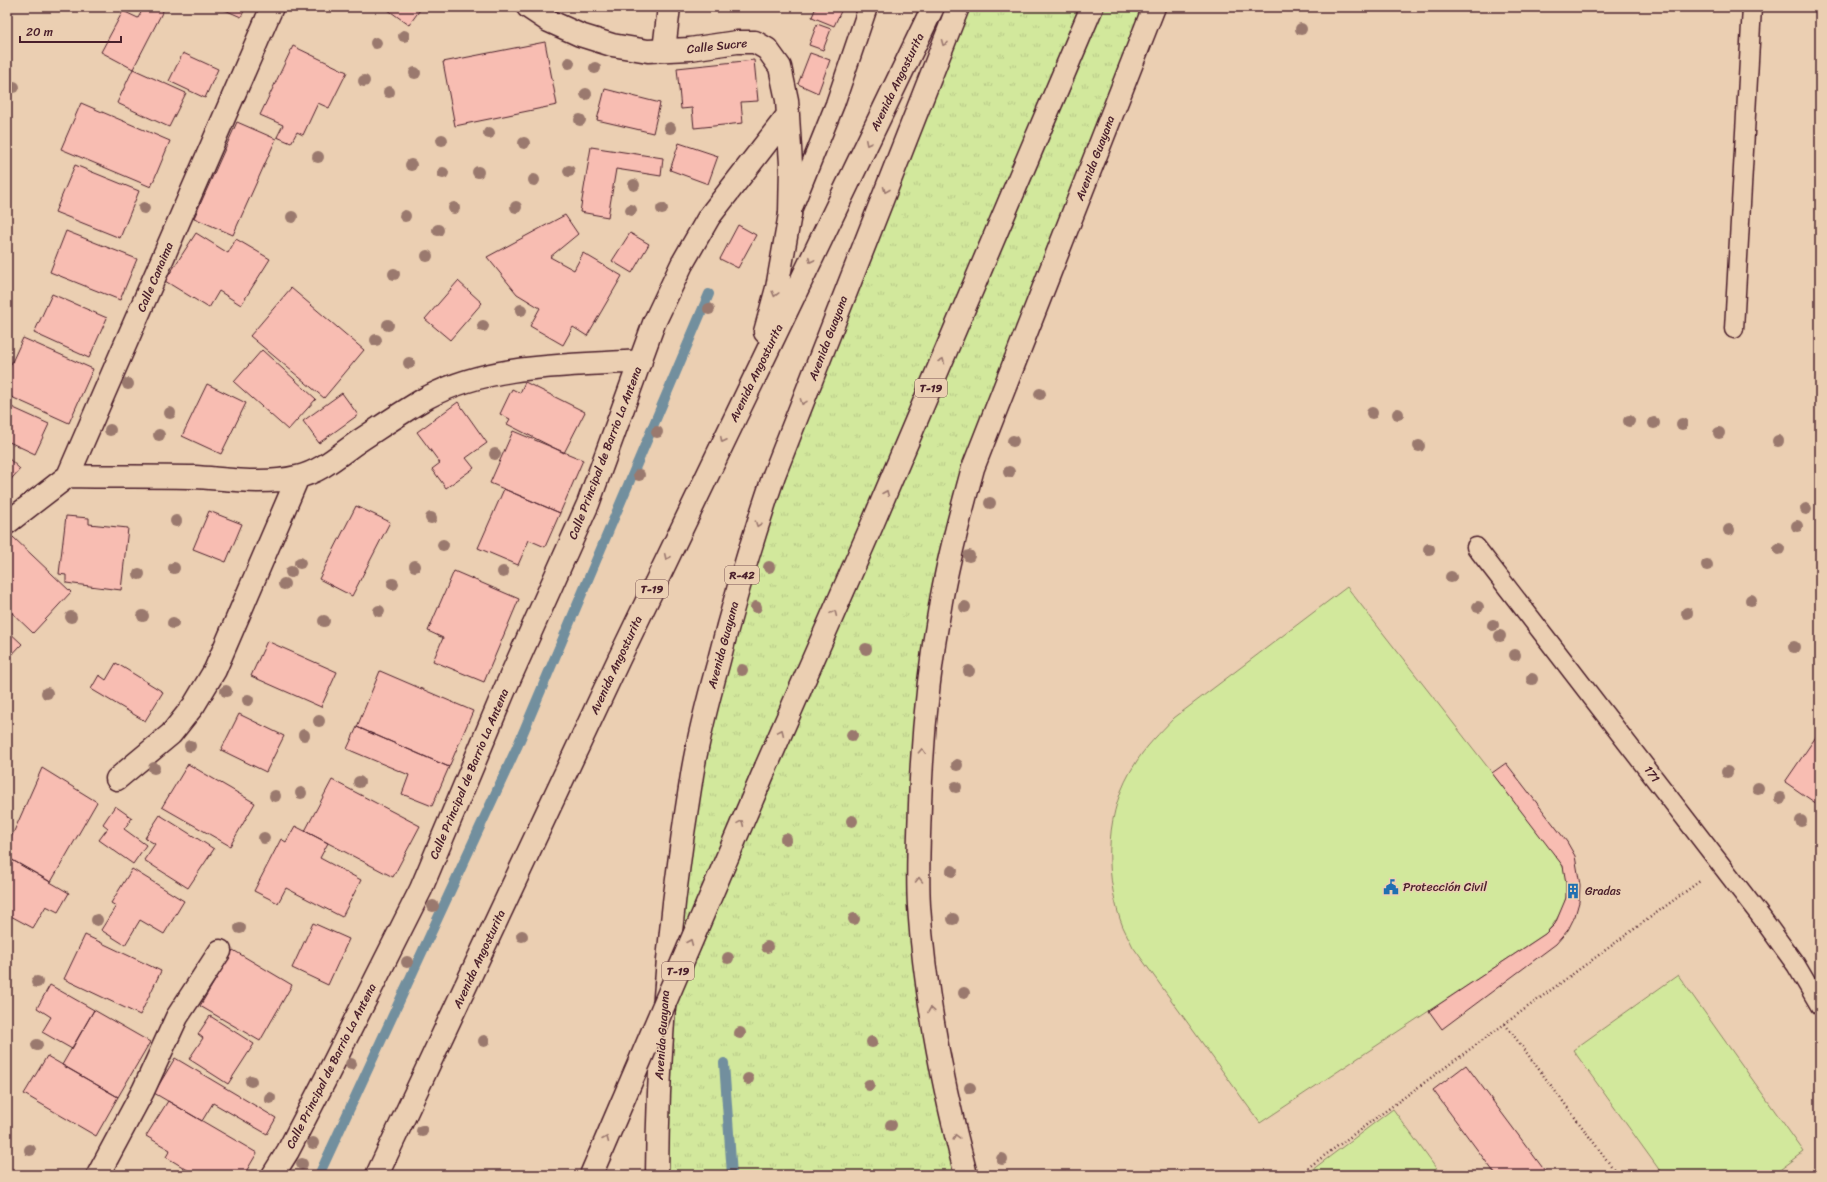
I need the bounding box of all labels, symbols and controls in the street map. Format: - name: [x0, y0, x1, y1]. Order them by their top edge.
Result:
- scale bar: [20, 18, 121, 44]
- text: 20 m: [26, 21, 53, 43]
- street label: Avenida Angosturita: [863, 29, 930, 136]
- street label: Calle Sucre: [686, 32, 748, 60]
- one-way arrow: [940, 40, 948, 47]
- street label: Avenida Guayana: [1068, 112, 1121, 205]
- one-way arrow: [865, 139, 872, 146]
- one-way arrow: [883, 186, 891, 194]
- street label: Calle Canaima: [130, 239, 180, 315]
- one-way arrow: [808, 256, 816, 263]
- one-way arrow: [772, 290, 780, 297]
- street label: Avenida Guayana: [801, 292, 854, 385]
- street label: Avenida Angosturita: [722, 320, 789, 427]
- one-way arrow: [937, 357, 945, 365]
- street label: Calle Principal de Barrio La Antena: [562, 363, 648, 543]
- road number: T-19: [915, 379, 947, 397]
- one-way arrow: [799, 399, 807, 406]
- one-way arrow: [720, 435, 728, 443]
- one-way arrow: [881, 490, 889, 498]
- one-way arrow: [754, 521, 762, 528]
- one-way arrow: [664, 553, 672, 560]
- road number: R-42: [725, 566, 759, 584]
- road number: T-19: [636, 580, 668, 598]
- street label: Avenida Guayana: [701, 599, 745, 692]
- one-way arrow: [829, 609, 837, 617]
- street label: Avenida Angosturita: [583, 612, 649, 719]
- street label: Calle Principal de Barrio La Antena: [423, 685, 515, 863]
- one-way arrow: [777, 728, 785, 735]
- one-way arrow: [918, 748, 926, 754]
- street label: 171: [1638, 761, 1666, 787]
- one-way arrow: [737, 819, 745, 826]
- place label: Protección Civil: [1403, 876, 1487, 898]
- one-way arrow: [915, 877, 923, 883]
- public building icon: Protección Civil: [1382, 878, 1400, 896]
- place label: Gradas: [1585, 880, 1621, 902]
- building icon: Gradas: [1564, 882, 1582, 900]
- street label: Avenida Angosturita: [446, 906, 512, 1013]
- one-way arrow: [685, 939, 693, 947]
- road number: T-19: [662, 962, 694, 980]
- street label: Calle Principal de Barrio La Antena: [280, 979, 382, 1153]
- street label: Avenida Guayana: [648, 990, 676, 1081]
- one-way arrow: [927, 1007, 936, 1013]
- one-way arrow: [952, 1134, 961, 1141]
- one-way arrow: [601, 1136, 609, 1144]

